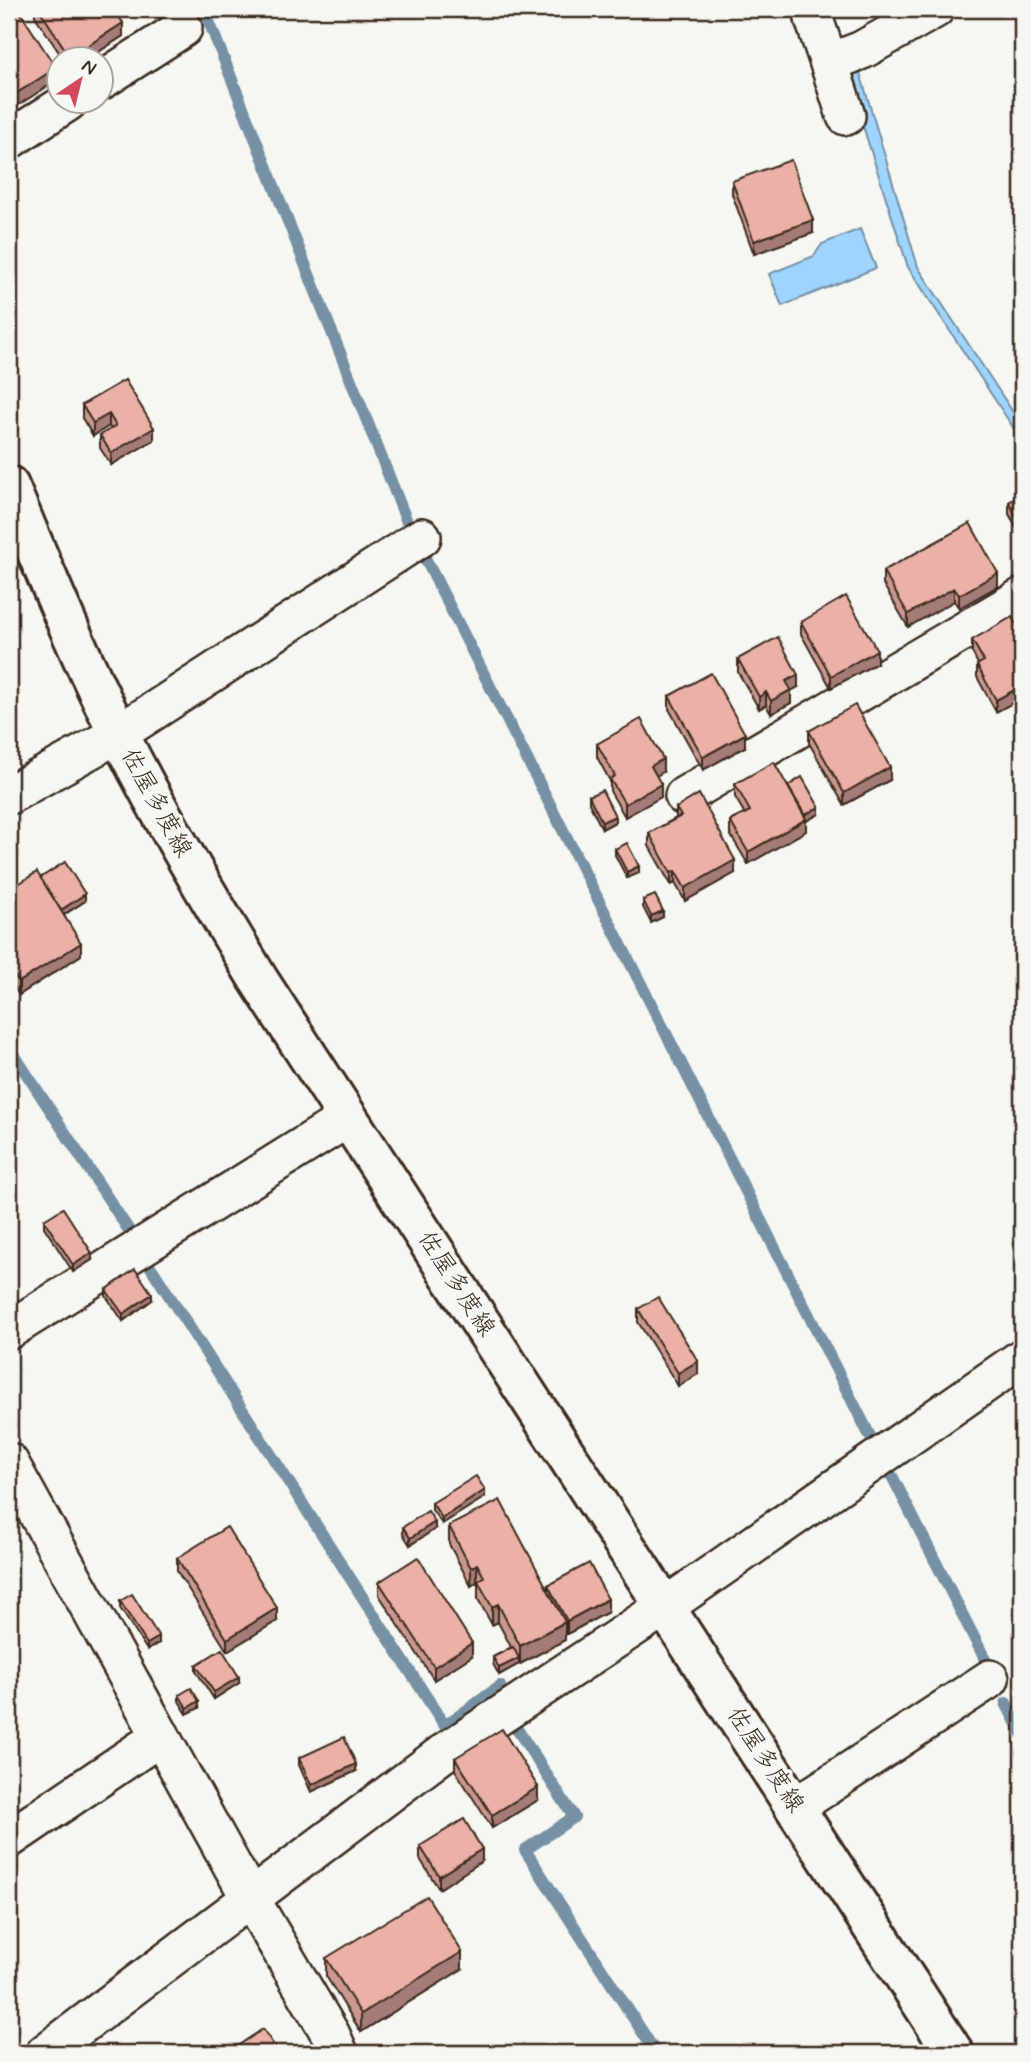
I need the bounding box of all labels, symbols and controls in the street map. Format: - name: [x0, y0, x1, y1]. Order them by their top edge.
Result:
- north arrow: [46, 46, 116, 116]
- text: N: [77, 53, 101, 81]
- street label: 佐屋多度線: [113, 743, 199, 863]
- street label: 佐屋多度線: [410, 1225, 502, 1343]
- street label: 佐屋多度線: [719, 1701, 811, 1819]

